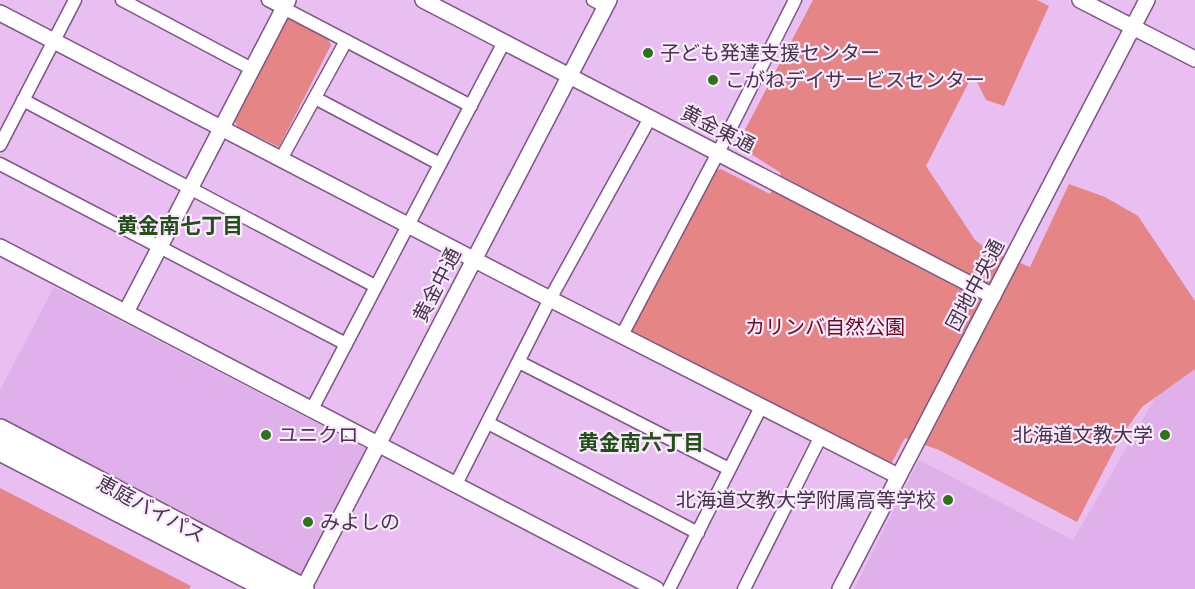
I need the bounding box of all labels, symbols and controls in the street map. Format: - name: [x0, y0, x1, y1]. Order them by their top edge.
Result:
- place label: 子ども発達支援センター: [660, 40, 880, 64]
- marker: 子ども発達支援センター: [641, 46, 655, 60]
- place label: こがねデイサービスセンター: [725, 67, 985, 91]
- marker: こがねデイサービスセンター: [706, 73, 720, 87]
- street label: 黄金東通: [677, 99, 760, 157]
- district label: 黄金南七丁目: [117, 212, 243, 237]
- street label: 団地中央通: [940, 235, 1008, 334]
- street label: 黄金中通: [407, 243, 465, 326]
- park label: カリンバ自然公園: [745, 314, 905, 338]
- place label: ユニクロ: [278, 422, 358, 446]
- place label: 北海道文教大学: [1013, 422, 1153, 446]
- marker: ユニクロ: [259, 428, 273, 442]
- marker: 北海道文教大学: [1158, 428, 1172, 442]
- district label: 黄金南六丁目: [578, 429, 704, 454]
- street label: 恵庭バイパス: [93, 469, 210, 547]
- place label: 北海道文教大学附属高等学校: [676, 487, 936, 511]
- marker: 北海道文教大学附属高等学校: [941, 493, 955, 507]
- place label: みよしの: [320, 509, 400, 533]
- marker: みよしの: [301, 515, 315, 529]

